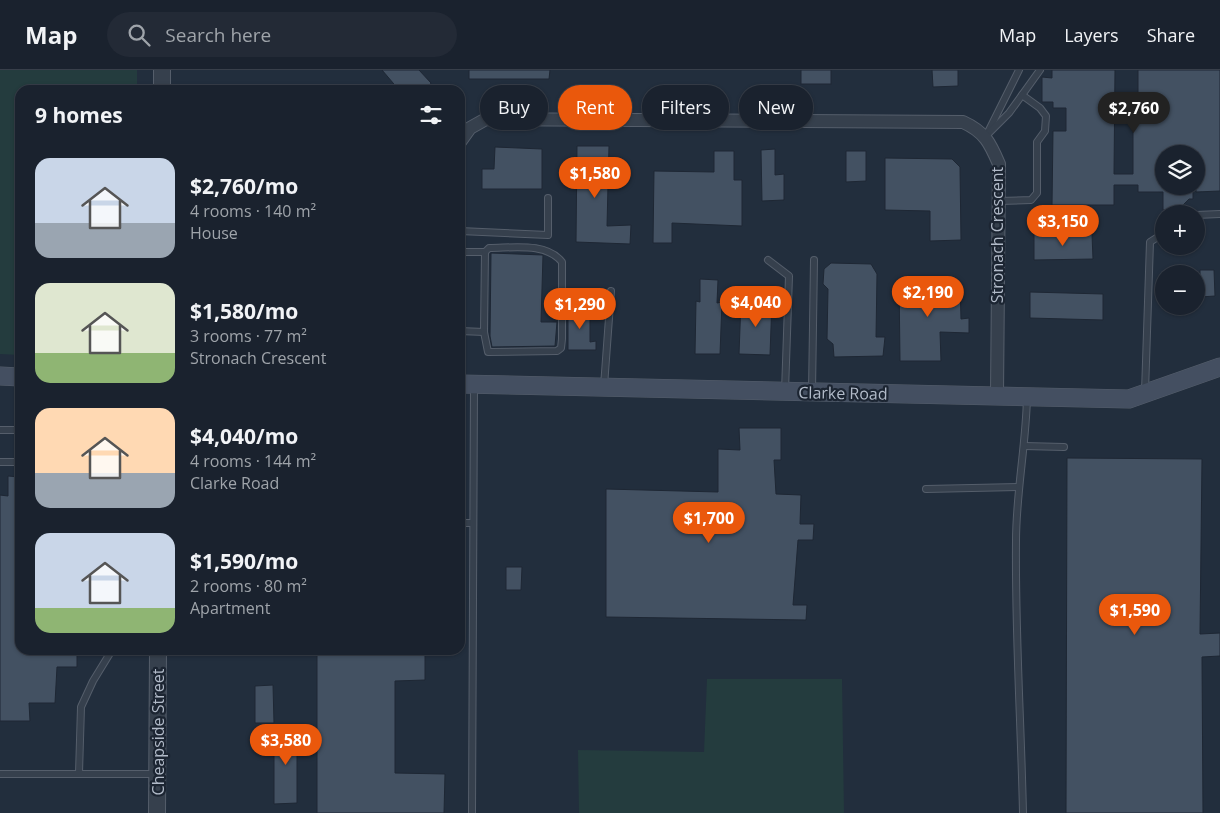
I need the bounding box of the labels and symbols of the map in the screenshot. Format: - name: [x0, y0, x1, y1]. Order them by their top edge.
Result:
- pin: $2,760: [1093, 92, 1175, 134]
- pin: $1,580: [554, 156, 636, 199]
- street label: Stronach Crescent: [986, 167, 1008, 303]
- pin: $3,150: [1022, 204, 1104, 247]
- pin: $2,190: [887, 276, 969, 318]
- pin: $4,040: [715, 286, 797, 328]
- pin: $1,290: [539, 288, 621, 330]
- street label: Clarke Road: [798, 381, 888, 405]
- pin: $1,700: [668, 502, 750, 544]
- pin: $1,590: [1094, 594, 1176, 636]
- street label: Cheapside Street: [147, 668, 169, 795]
- pin: $3,580: [245, 724, 327, 766]

